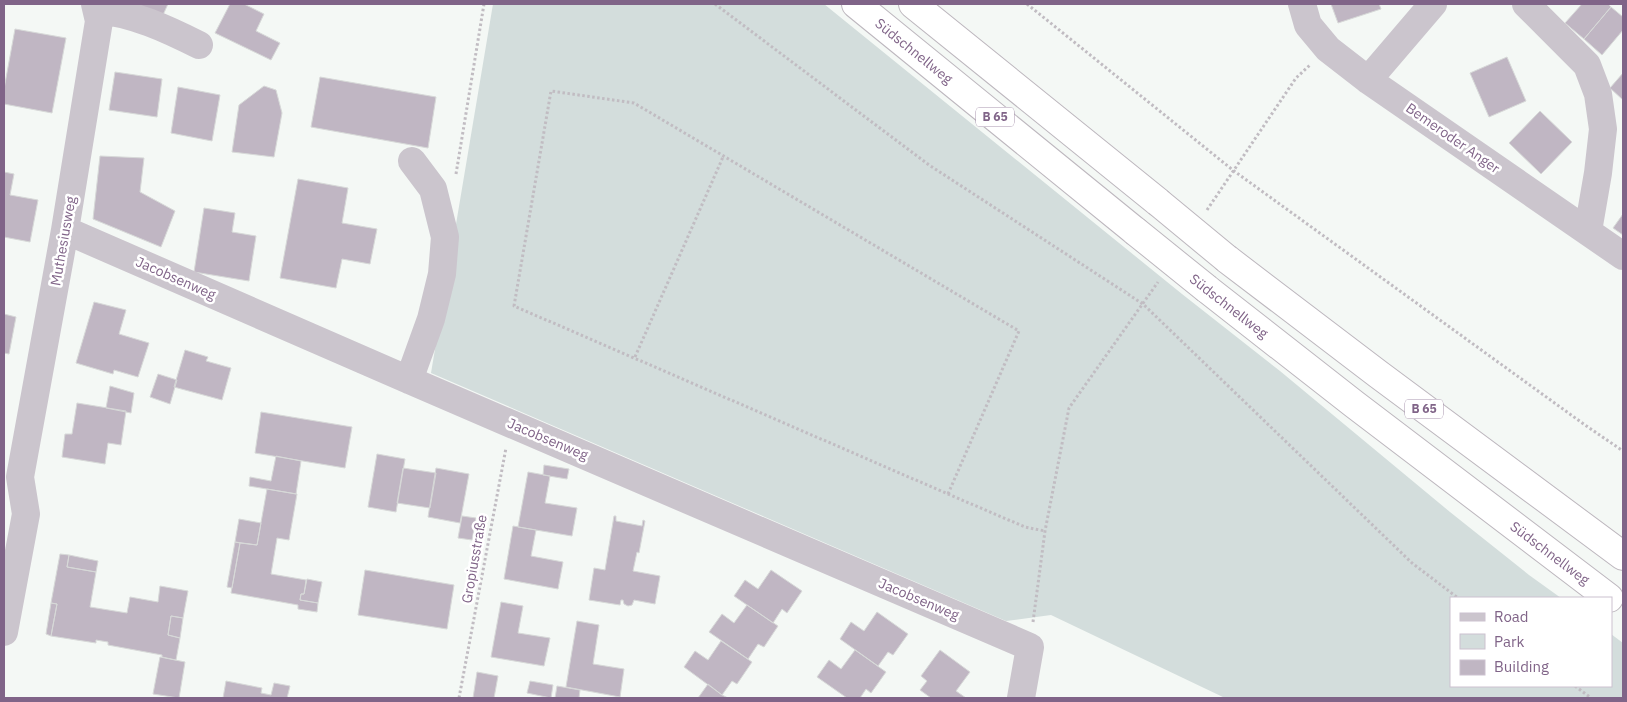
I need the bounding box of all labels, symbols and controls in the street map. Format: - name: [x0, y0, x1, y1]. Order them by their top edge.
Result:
- street label: Südschnellweg: [871, 14, 957, 88]
- street label: Bemeroder Anger: [1402, 99, 1504, 177]
- road number: B 65: [976, 108, 1014, 126]
- street label: Muthesiusweg: [46, 194, 80, 287]
- street label: Jacobsenweg: [133, 252, 219, 304]
- street label: Südschnellweg: [1186, 270, 1272, 343]
- road number: B 65: [1405, 399, 1443, 418]
- street label: Jacobsenweg: [505, 414, 592, 464]
- street label: Gropiusstraße: [457, 513, 491, 605]
- street label: Südschnellweg: [1507, 517, 1594, 589]
- street label: Jacobsenweg: [876, 574, 963, 624]
- legend: [1450, 597, 1612, 687]
- text: Road: [1494, 607, 1529, 626]
- text: Park: [1494, 632, 1524, 651]
- text: Building: [1494, 657, 1549, 676]

